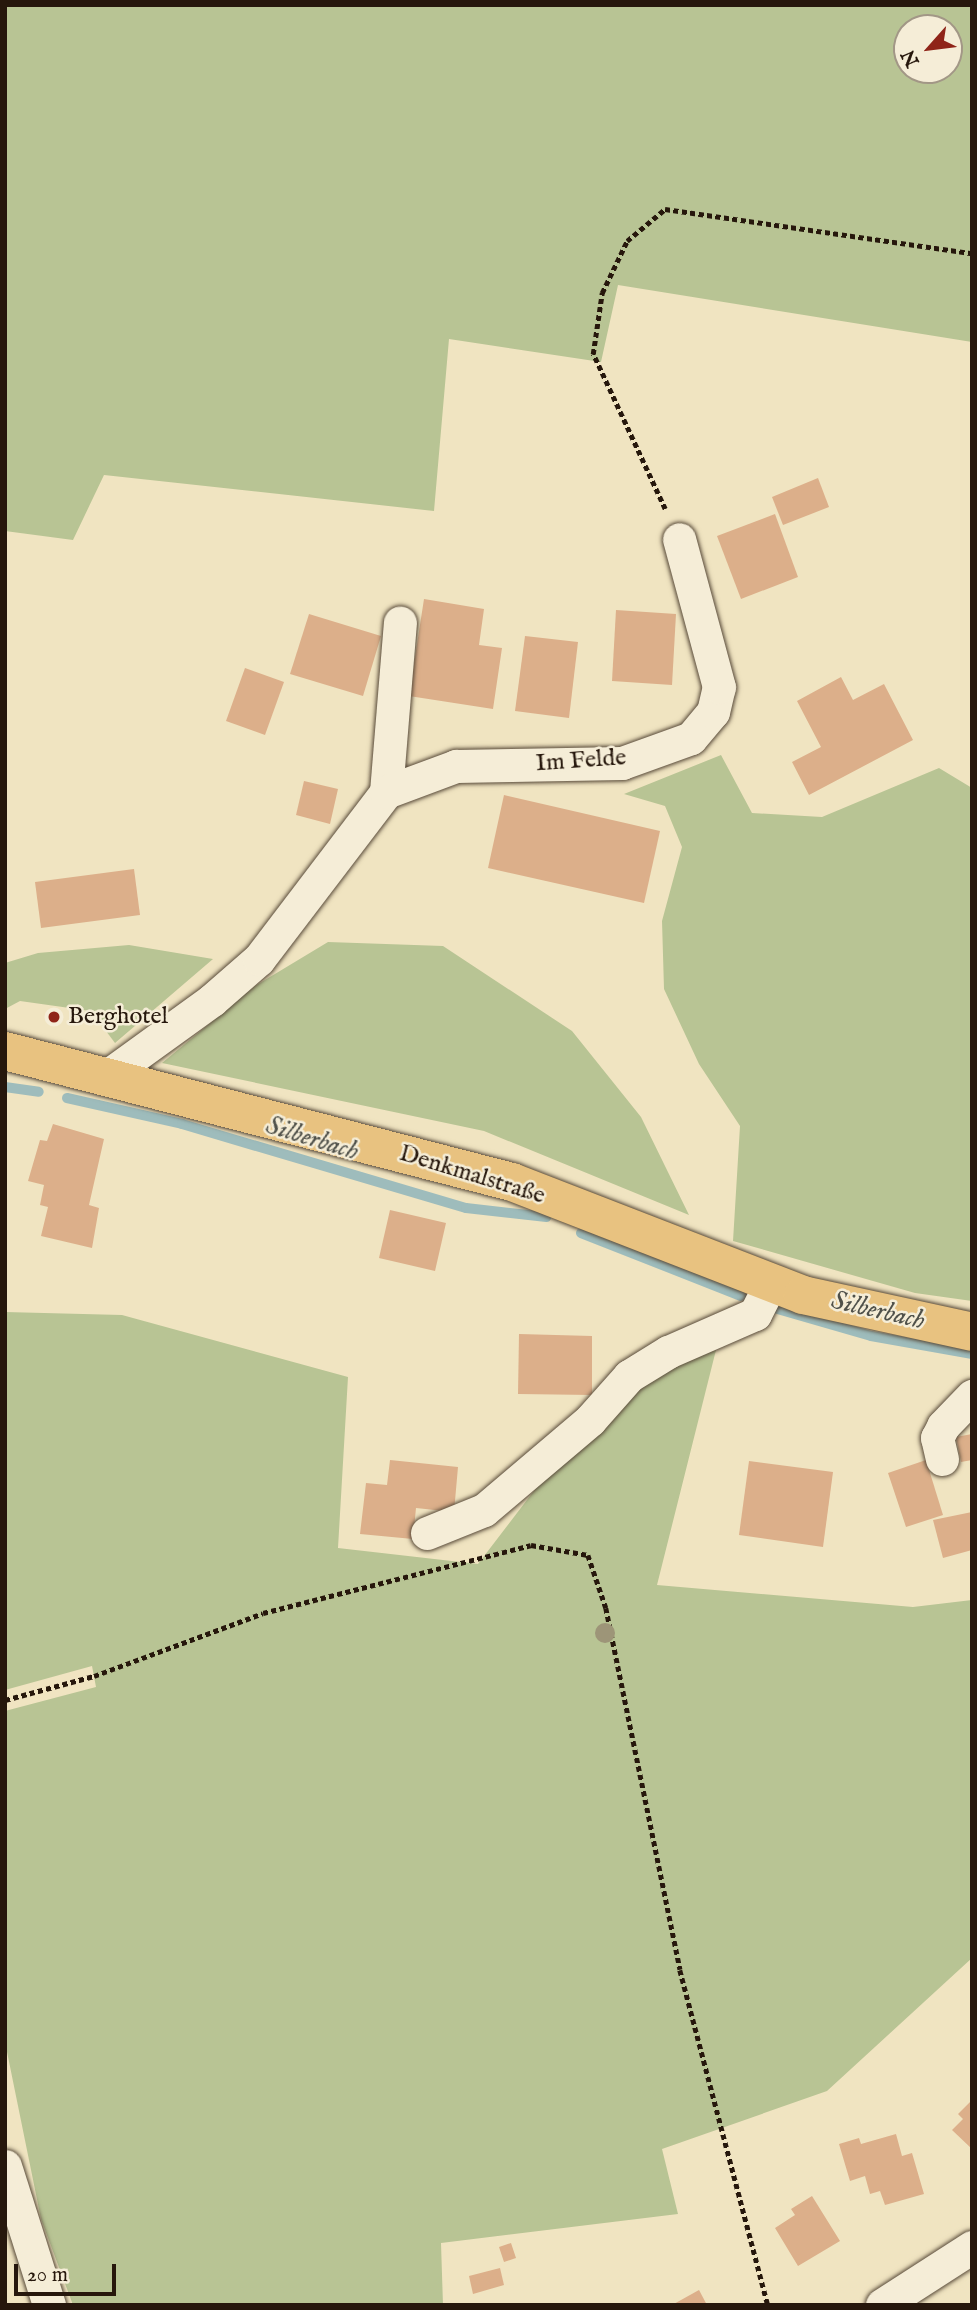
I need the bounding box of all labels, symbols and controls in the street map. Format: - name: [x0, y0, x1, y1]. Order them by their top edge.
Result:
- north arrow: [893, 14, 963, 84]
- text: N: [897, 45, 926, 71]
- street label: Im Felde: [535, 743, 627, 779]
- place label: Berghotel: [68, 1003, 168, 1031]
- marker: Berghotel: [46, 1009, 62, 1025]
- water label: Silberbach: [262, 1110, 362, 1168]
- street label: Denkmalstraße: [396, 1139, 548, 1211]
- water label: Silberbach: [828, 1285, 928, 1337]
- scale bar: [18, 2250, 119, 2294]
- text: 20 m: [27, 2262, 68, 2289]

